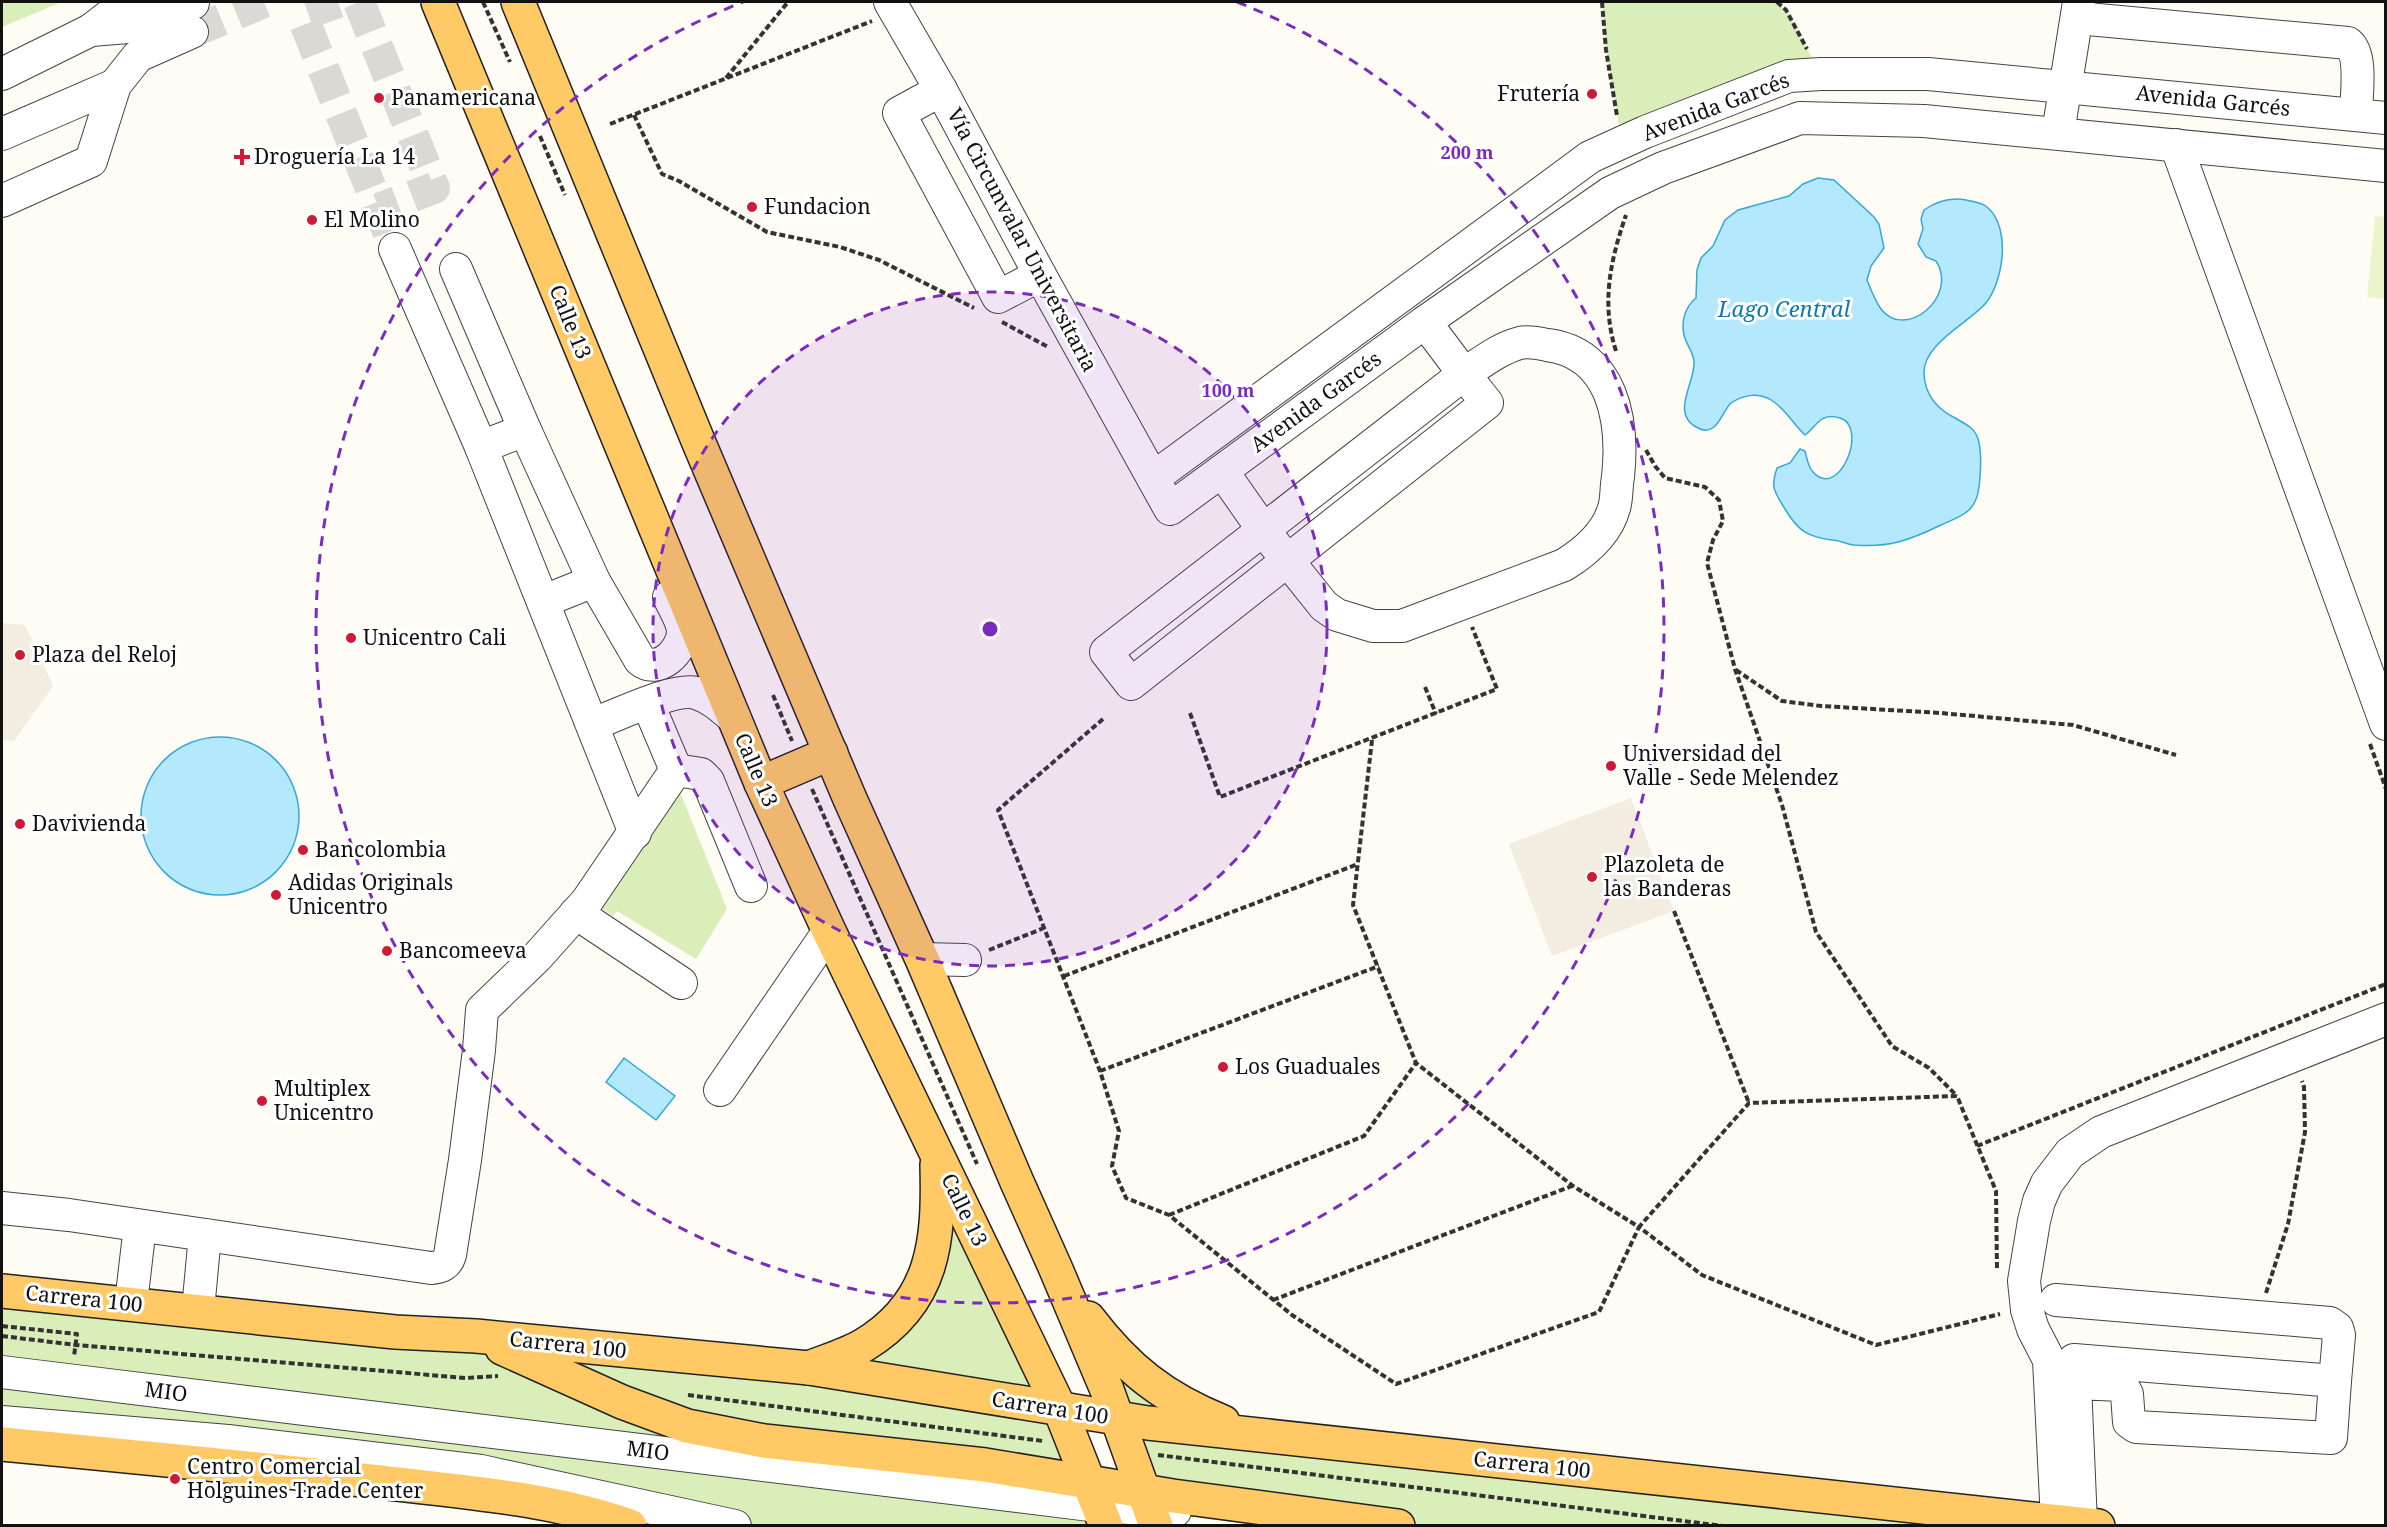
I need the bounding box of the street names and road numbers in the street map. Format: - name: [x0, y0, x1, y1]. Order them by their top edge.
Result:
- street label: Avenida Garcés: [1638, 65, 1793, 147]
- street label: Avenida Garcés: [2134, 78, 2292, 122]
- street label: Vía Circunvalar Universitaria: [941, 103, 1104, 376]
- street label: Calle 13: [543, 280, 599, 363]
- street label: Avenida Garcés: [1244, 344, 1386, 458]
- street label: Calle 13: [729, 728, 785, 811]
- street label: Calle 13: [935, 1168, 995, 1251]
- street label: Carrera 100: [24, 1278, 144, 1318]
- street label: Carrera 100: [508, 1324, 628, 1364]
- street label: MIO: [143, 1374, 189, 1408]
- street label: Carrera 100: [990, 1384, 1110, 1430]
- street label: MIO: [625, 1433, 671, 1467]
- street label: Carrera 100: [1472, 1444, 1592, 1484]

